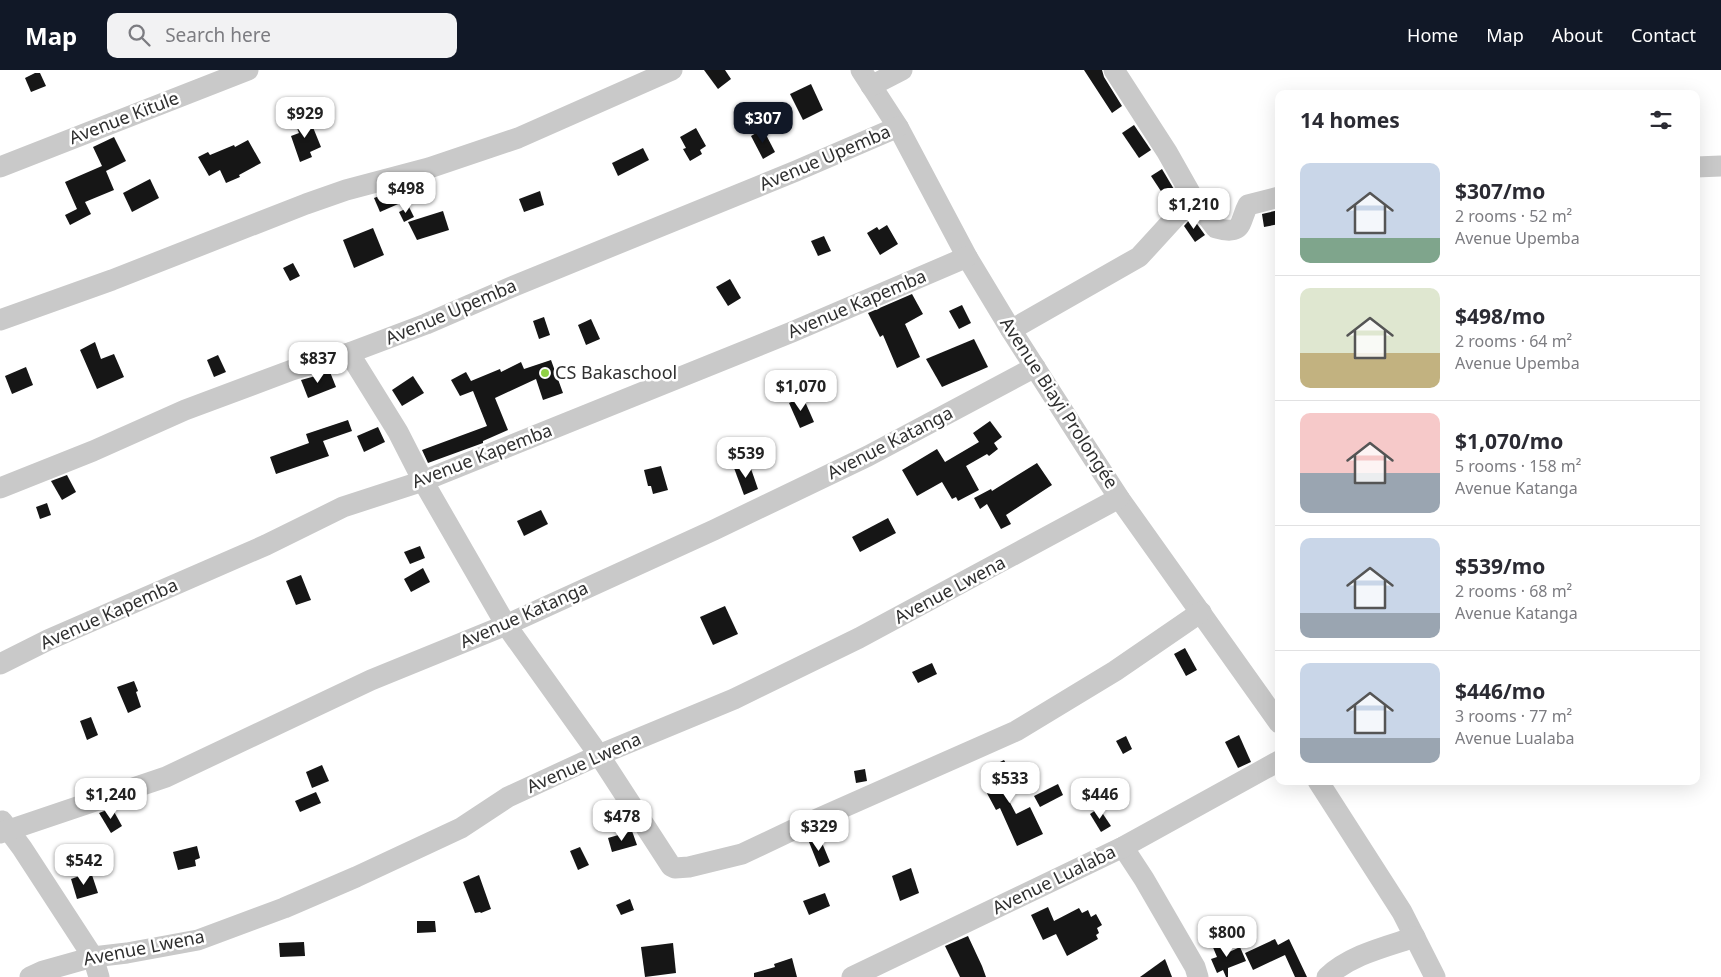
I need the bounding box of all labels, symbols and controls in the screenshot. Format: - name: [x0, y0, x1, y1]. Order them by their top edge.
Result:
- search box: [107, 13, 457, 58]
- text: Map: [25, 19, 77, 52]
- icon: search: [125, 21, 153, 49]
- text: Search here: [165, 22, 271, 48]
- text: Home: [1407, 23, 1458, 47]
- text: Map: [1486, 23, 1524, 47]
- text: About: [1552, 23, 1603, 47]
- text: Contact: [1631, 23, 1696, 47]
- street label: Avenue Kitule: [65, 85, 182, 149]
- pin: $929: [275, 97, 335, 139]
- text: $929: [287, 102, 323, 124]
- pin: $307: [733, 102, 793, 144]
- text: 14 homes: [1300, 106, 1400, 134]
- icon: filters: [1647, 106, 1675, 134]
- text: $307: [745, 107, 781, 129]
- street label: Avenue Upemba: [755, 119, 894, 196]
- pin: $498: [376, 172, 436, 214]
- text: $498: [388, 177, 424, 199]
- text: $307/mo: [1455, 177, 1545, 205]
- icon: home: [1340, 183, 1400, 243]
- pin: $1,210: [1153, 188, 1235, 230]
- text: $1,210: [1169, 193, 1219, 215]
- text: 2 rooms · 52 m²: [1455, 205, 1572, 227]
- text: Avenue Upemba: [1455, 227, 1580, 249]
- street label: Avenue Kapemba: [784, 263, 930, 343]
- street label: Avenue Upemba: [381, 273, 520, 350]
- text: $498/mo: [1455, 302, 1545, 330]
- icon: home: [1340, 308, 1400, 368]
- street label: Avenue Biayi Prolongée: [995, 312, 1124, 493]
- text: 2 rooms · 64 m²: [1455, 330, 1572, 352]
- pin: $837: [288, 342, 348, 384]
- text: $837: [300, 347, 336, 369]
- text: Avenue Upemba: [1455, 352, 1580, 374]
- place label: CS Bakaschool: [555, 360, 677, 384]
- marker: CS Bakaschool: [539, 367, 551, 379]
- pin: $1,070: [760, 370, 842, 412]
- text: $1,070: [776, 375, 826, 397]
- street label: Avenue Katanga: [823, 400, 956, 484]
- street label: Avenue Kapemba: [408, 417, 555, 493]
- text: $1,070/mo: [1455, 427, 1563, 455]
- icon: home: [1340, 433, 1400, 493]
- pin: $539: [716, 436, 776, 479]
- text: $539: [728, 442, 764, 464]
- text: 5 rooms · 158 m²: [1455, 455, 1581, 477]
- text: Avenue Katanga: [1455, 477, 1578, 499]
- street label: Avenue Lwena: [890, 550, 1009, 629]
- text: $539/mo: [1455, 552, 1545, 580]
- icon: home: [1340, 558, 1400, 618]
- street label: Avenue Kapemba: [36, 572, 181, 654]
- street label: Avenue Katanga: [456, 575, 592, 653]
- text: 2 rooms · 68 m²: [1455, 580, 1572, 602]
- text: Avenue Katanga: [1455, 602, 1578, 624]
- text: $446/mo: [1455, 677, 1545, 705]
- icon: home: [1340, 683, 1400, 743]
- text: 3 rooms · 77 m²: [1455, 705, 1572, 727]
- street label: Avenue Lwena: [523, 726, 645, 798]
- text: Avenue Lualaba: [1455, 727, 1575, 749]
- pin: $533: [980, 762, 1040, 804]
- text: $533: [992, 767, 1028, 789]
- pin: $1,240: [70, 778, 152, 820]
- pin: $446: [1070, 778, 1130, 820]
- text: $1,240: [86, 783, 136, 805]
- text: $446: [1082, 783, 1118, 805]
- pin: $478: [592, 800, 652, 842]
- text: $478: [604, 805, 640, 827]
- pin: $329: [789, 810, 849, 852]
- text: $329: [801, 815, 837, 837]
- street label: Avenue Lualaba: [988, 839, 1119, 919]
- pin: $542: [54, 844, 114, 886]
- text: $542: [66, 849, 102, 871]
- pin: $800: [1197, 916, 1257, 958]
- text: $800: [1209, 921, 1245, 943]
- street label: Avenue Lwena: [81, 924, 206, 971]

